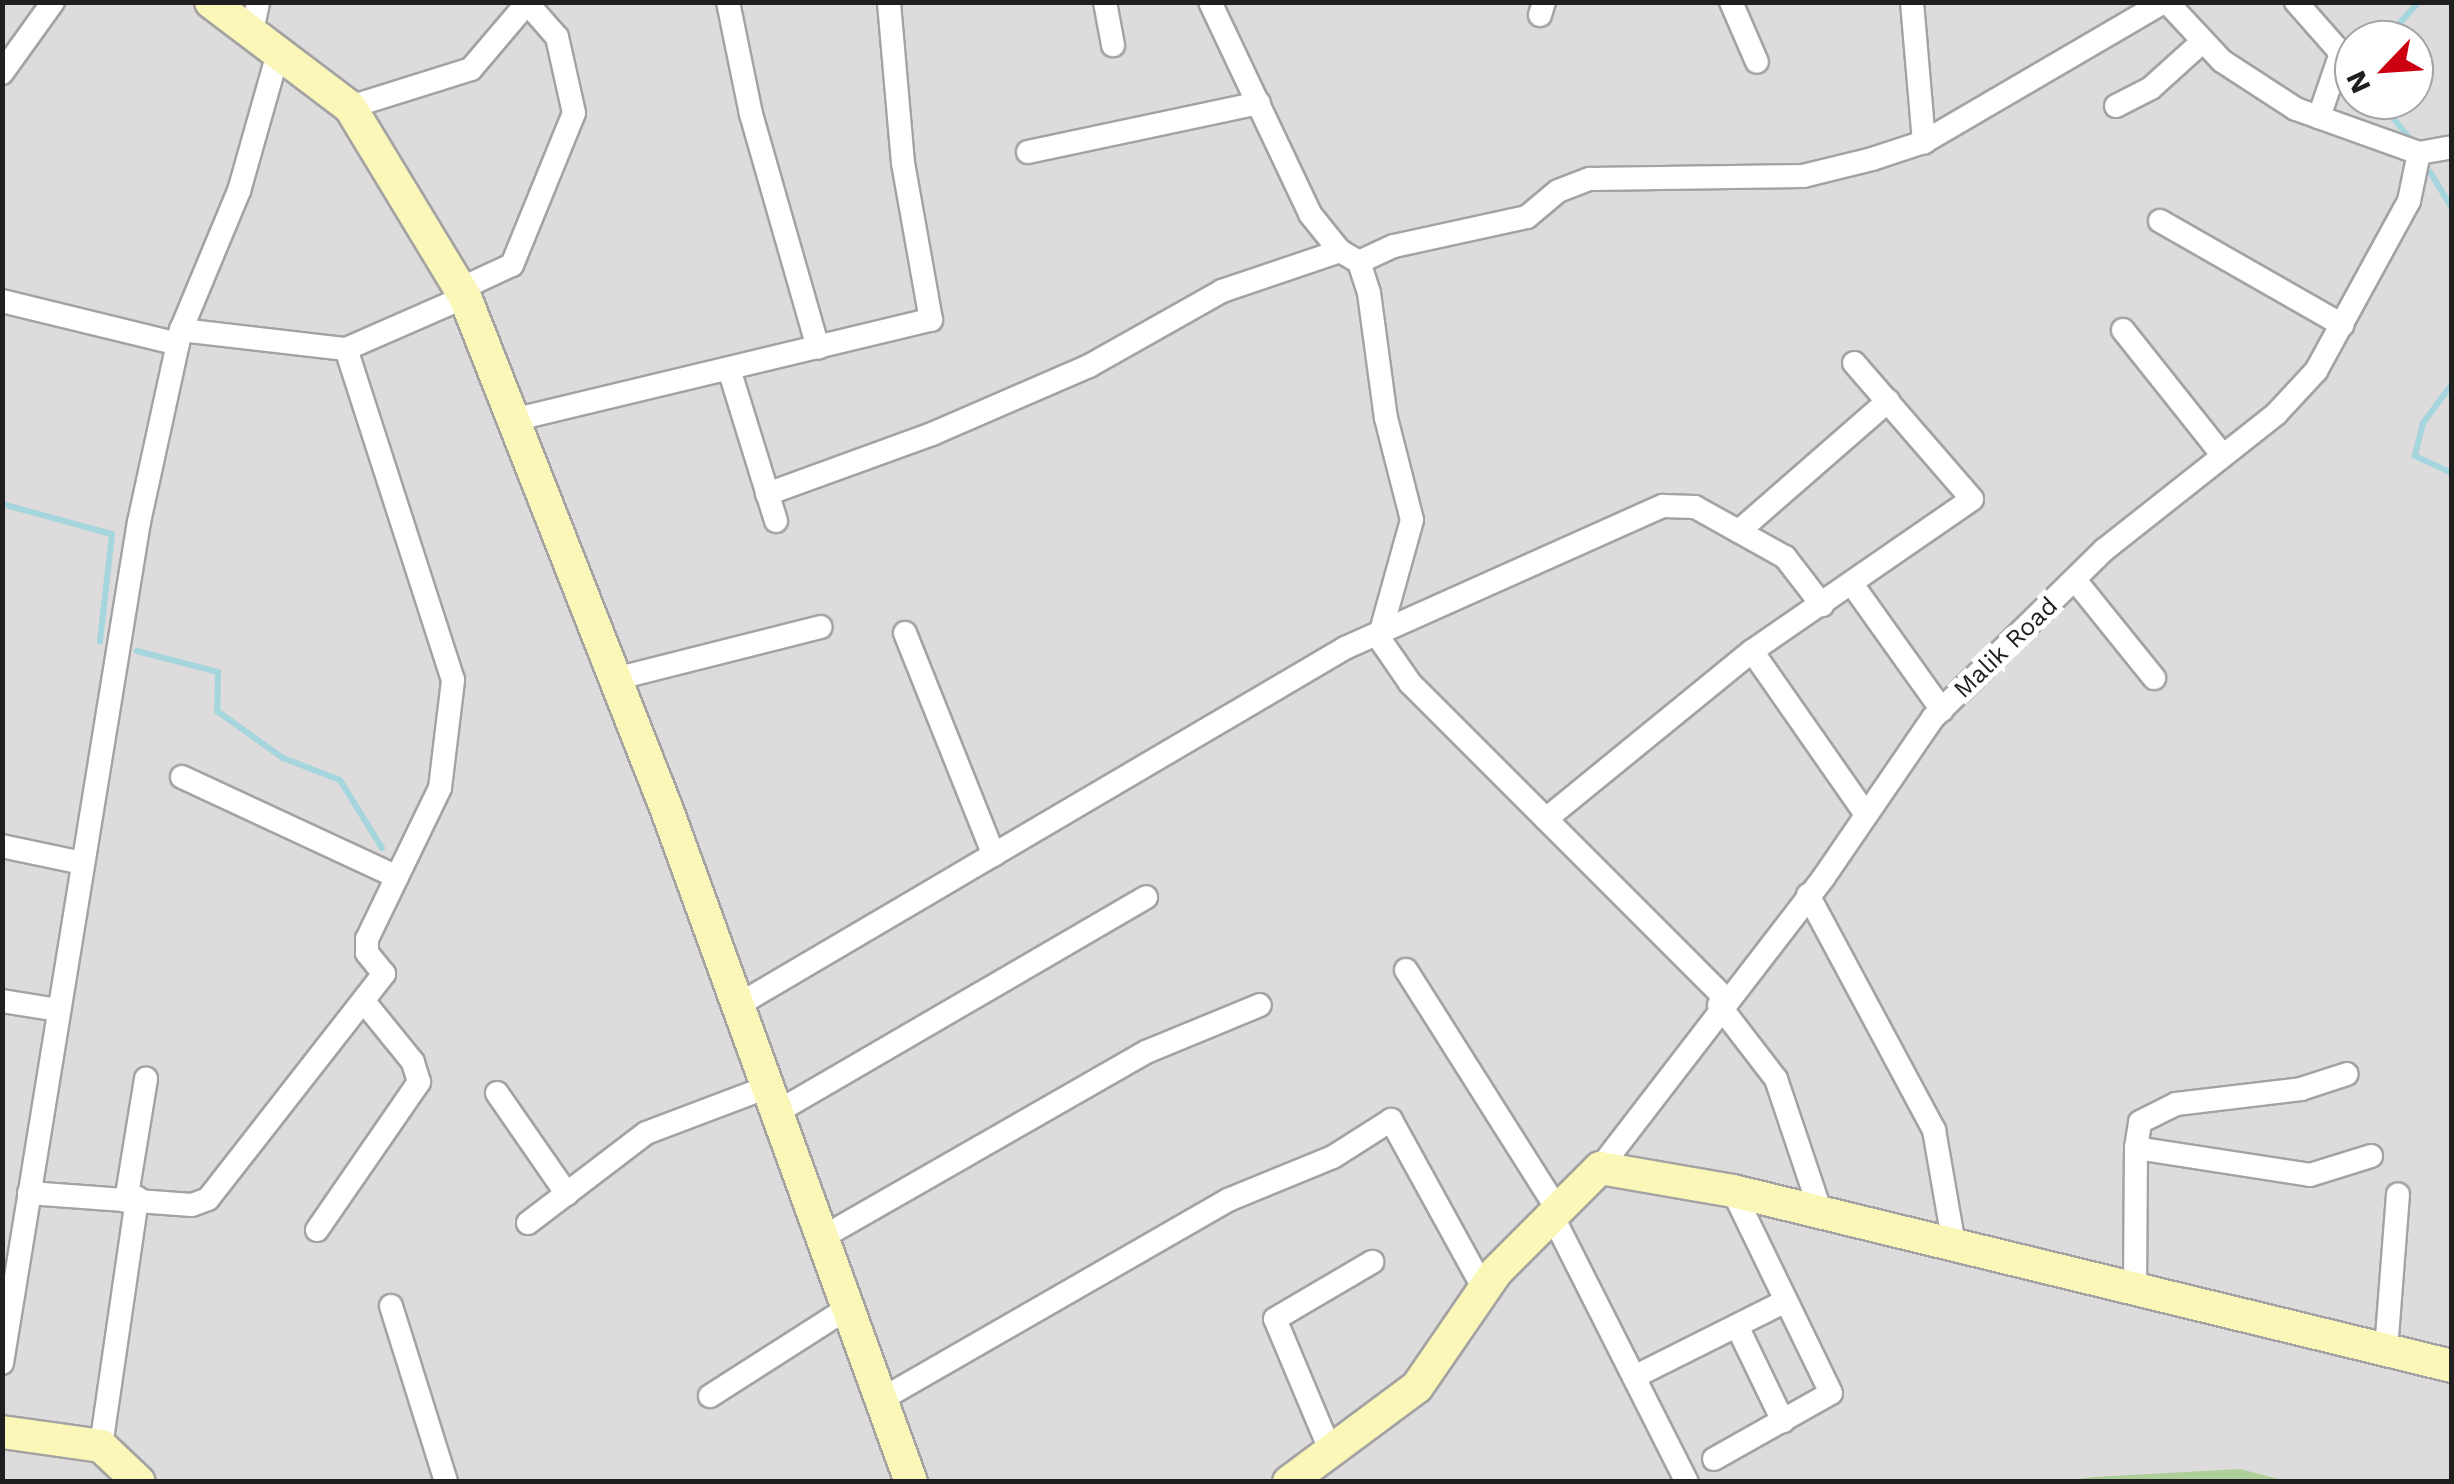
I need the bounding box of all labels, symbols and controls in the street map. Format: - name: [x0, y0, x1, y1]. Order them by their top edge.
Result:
- north arrow: [2334, 20, 2434, 120]
- text: N: [2339, 66, 2378, 98]
- street label: Malik Road: [1948, 591, 2064, 705]

